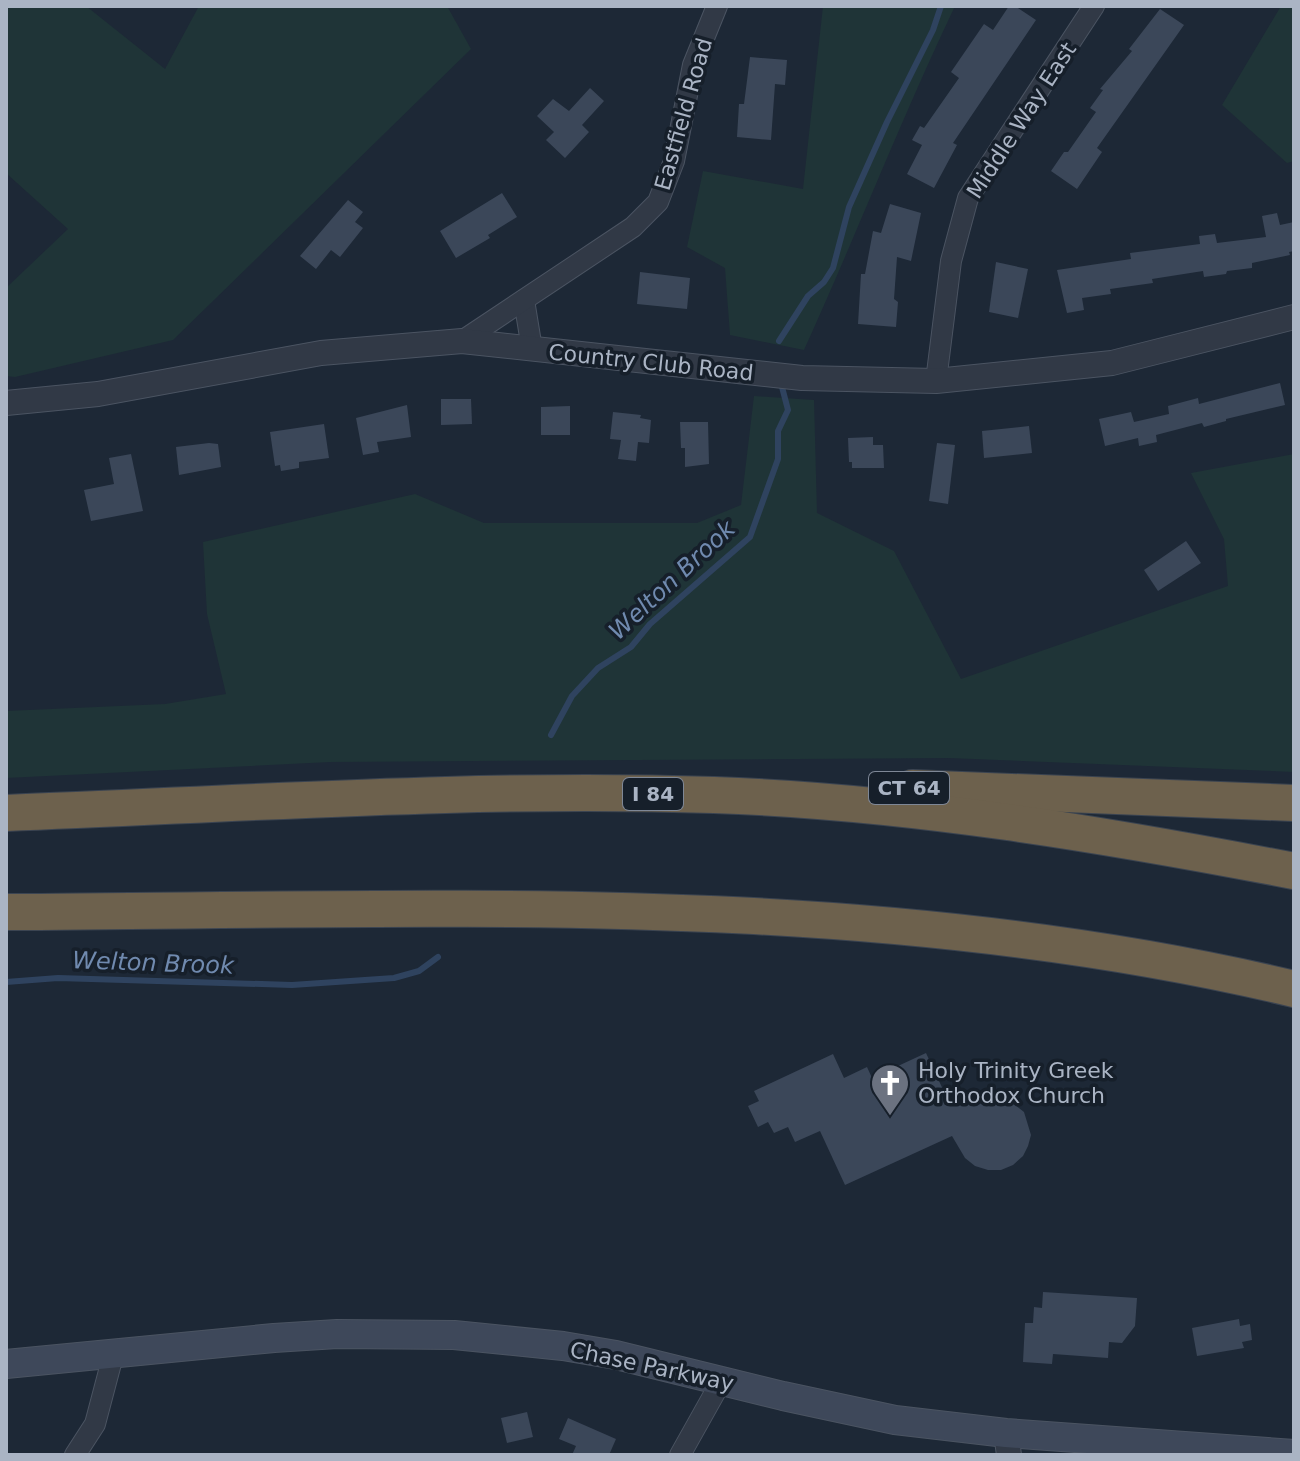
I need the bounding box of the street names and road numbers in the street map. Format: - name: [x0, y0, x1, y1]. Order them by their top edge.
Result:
- street label: Eastfield Road: [650, 35, 717, 193]
- street label: Middle Way East: [962, 37, 1081, 203]
- street label: Country Club Road: [547, 339, 755, 386]
- road number: CT 64: [869, 772, 949, 804]
- road number: I 84: [623, 778, 683, 810]
- street label: Chase Parkway: [568, 1337, 736, 1396]

